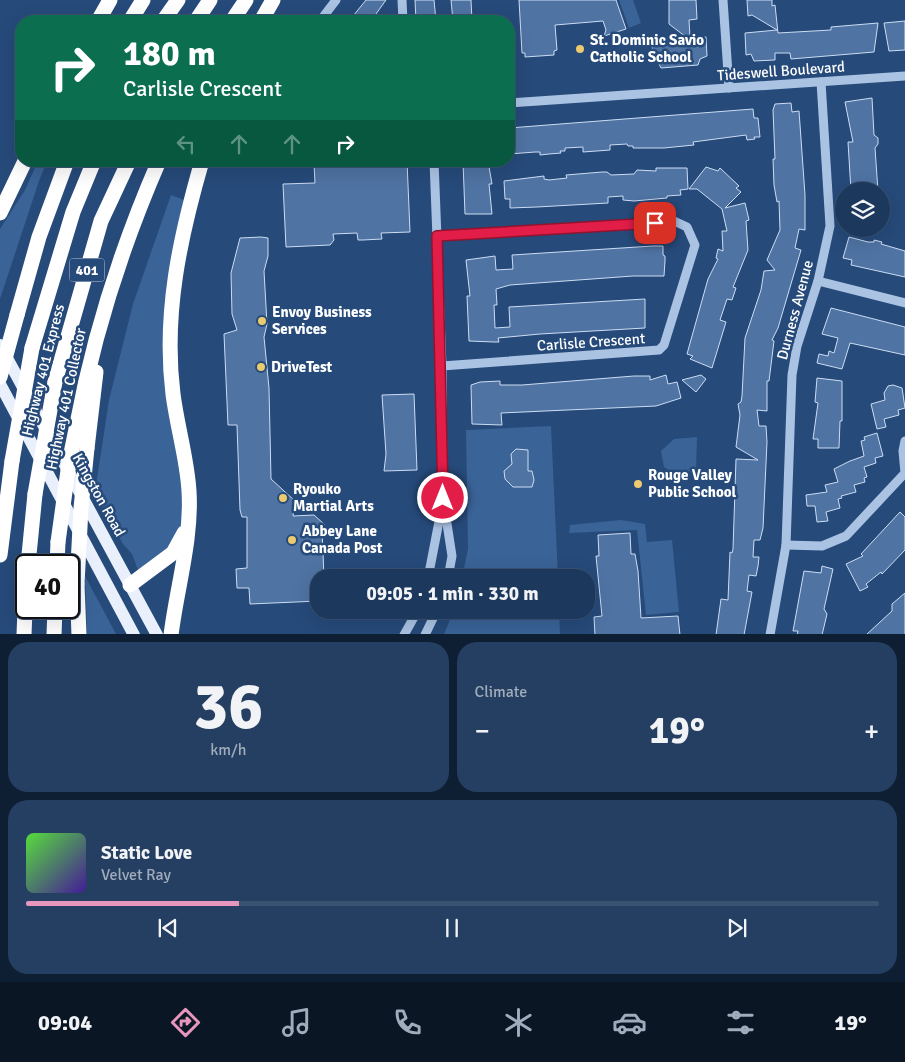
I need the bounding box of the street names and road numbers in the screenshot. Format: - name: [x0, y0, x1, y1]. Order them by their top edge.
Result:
- street label: Tideswell Boulevard: [717, 58, 845, 84]
- road number: 401: [70, 258, 104, 282]
- street label: Durness Avenue: [773, 258, 817, 362]
- street label: Highway 401 Express: [18, 302, 68, 438]
- street label: Highway 401 Collector: [42, 326, 90, 471]
- street label: Carlisle Crescent: [536, 329, 646, 355]
- street label: Kingston Road: [69, 450, 129, 540]

